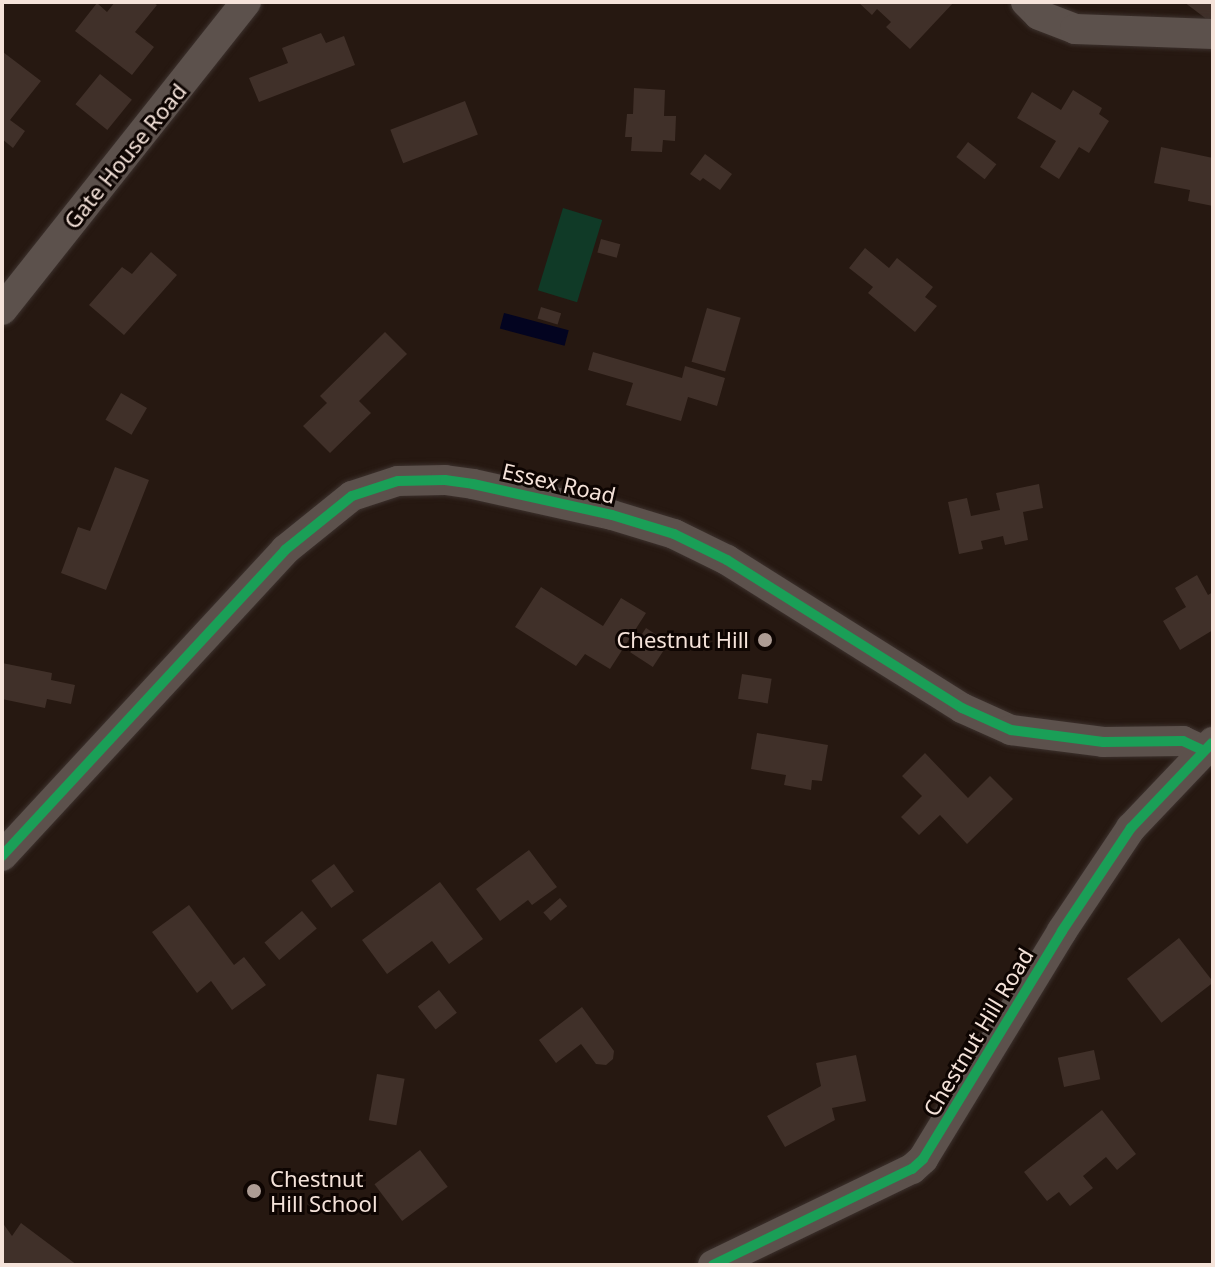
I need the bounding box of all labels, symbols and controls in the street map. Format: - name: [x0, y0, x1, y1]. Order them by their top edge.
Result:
- street label: Gate House Road: [58, 78, 192, 234]
- street label: Essex Road: [500, 457, 618, 509]
- place label: Chestnut Hill: [616, 627, 749, 653]
- marker: Chestnut Hill: [756, 631, 774, 649]
- street label: Chestnut Hill Road: [917, 943, 1039, 1121]
- place label: Chestnut Hill School: [270, 1165, 378, 1216]
- marker: Chestnut Hill School: [245, 1182, 263, 1200]

